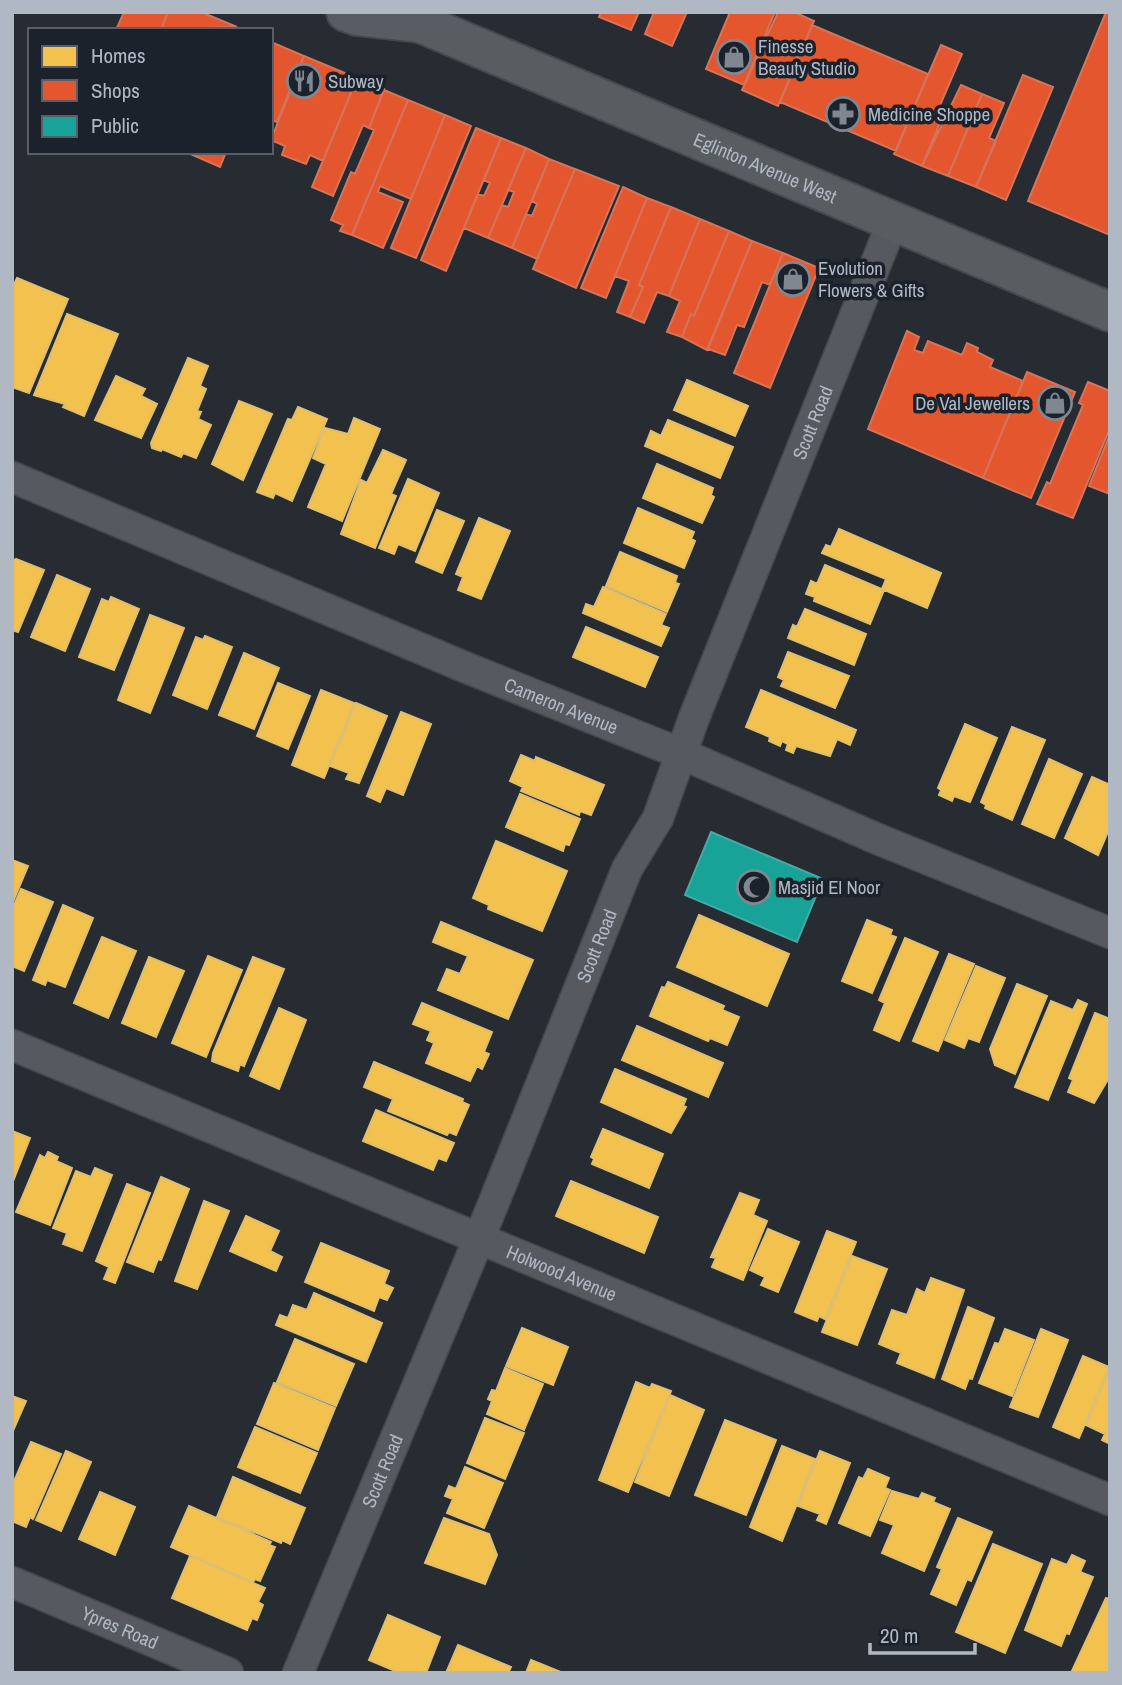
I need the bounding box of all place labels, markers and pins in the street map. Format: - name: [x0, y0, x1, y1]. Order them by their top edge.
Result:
- place label: Finesse Beauty Studio: [758, 33, 856, 81]
- shop icon: Finesse Beauty Studio: [715, 38, 753, 76]
- restaurant icon: Subway: [285, 62, 323, 100]
- place label: Subway: [328, 68, 384, 94]
- pharmacy icon: Medicine Shoppe: [824, 95, 862, 133]
- place label: Medicine Shoppe: [868, 101, 990, 127]
- place label: Evolution Flowers & Gifts: [818, 255, 925, 303]
- shop icon: Evolution Flowers & Gifts: [774, 260, 812, 298]
- shop icon: De Val Jewellers: [1036, 384, 1074, 422]
- place label: De Val Jewellers: [915, 390, 1030, 416]
- mosque icon: Masjid El Noor: [735, 868, 773, 906]
- place label: Masjid El Noor: [778, 874, 881, 900]

